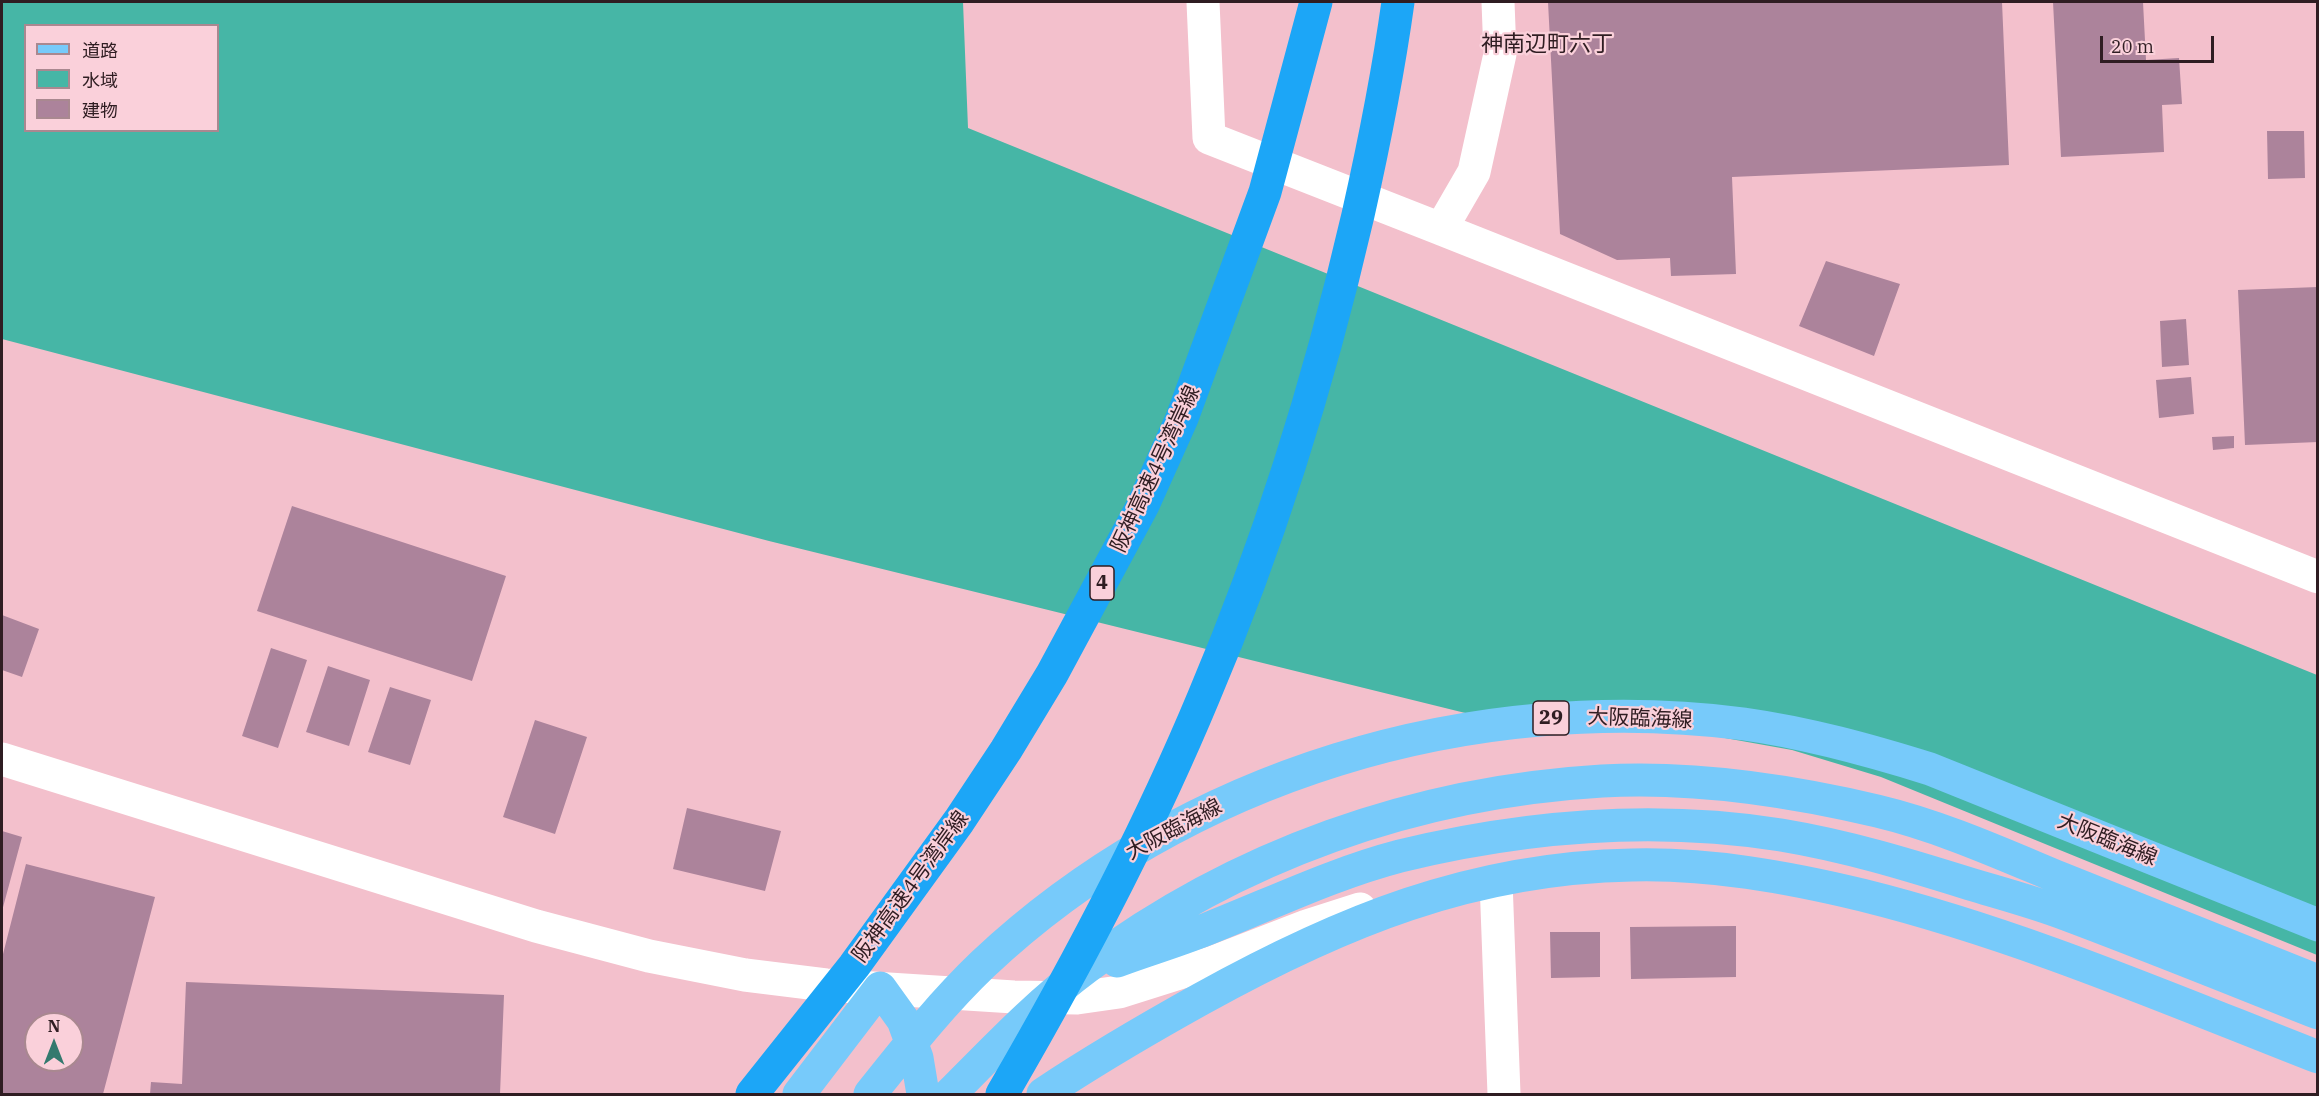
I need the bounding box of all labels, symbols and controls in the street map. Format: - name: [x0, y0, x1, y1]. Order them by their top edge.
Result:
- legend: [24, 24, 219, 132]
- scale bar: [2103, 24, 2217, 62]
- district label: 神南辺町六丁: [1481, 32, 1613, 58]
- text: 20 m: [2111, 35, 2154, 58]
- text: 道路: [82, 39, 118, 62]
- text: 水域: [82, 69, 118, 92]
- text: 建物: [82, 99, 118, 122]
- street label: 阪神高速4号湾岸線: [1106, 382, 1206, 556]
- road number: 4: [1090, 566, 1114, 600]
- road number: 29: [1533, 701, 1569, 735]
- street label: 大阪臨海線: [1587, 705, 1693, 733]
- street label: 大阪臨海線: [1122, 794, 1226, 866]
- street label: 阪神高速4号湾岸線: [848, 807, 974, 967]
- street label: 大阪臨海線: [2054, 809, 2160, 871]
- north arrow: [24, 1012, 84, 1072]
- text: N: [48, 1016, 60, 1036]

